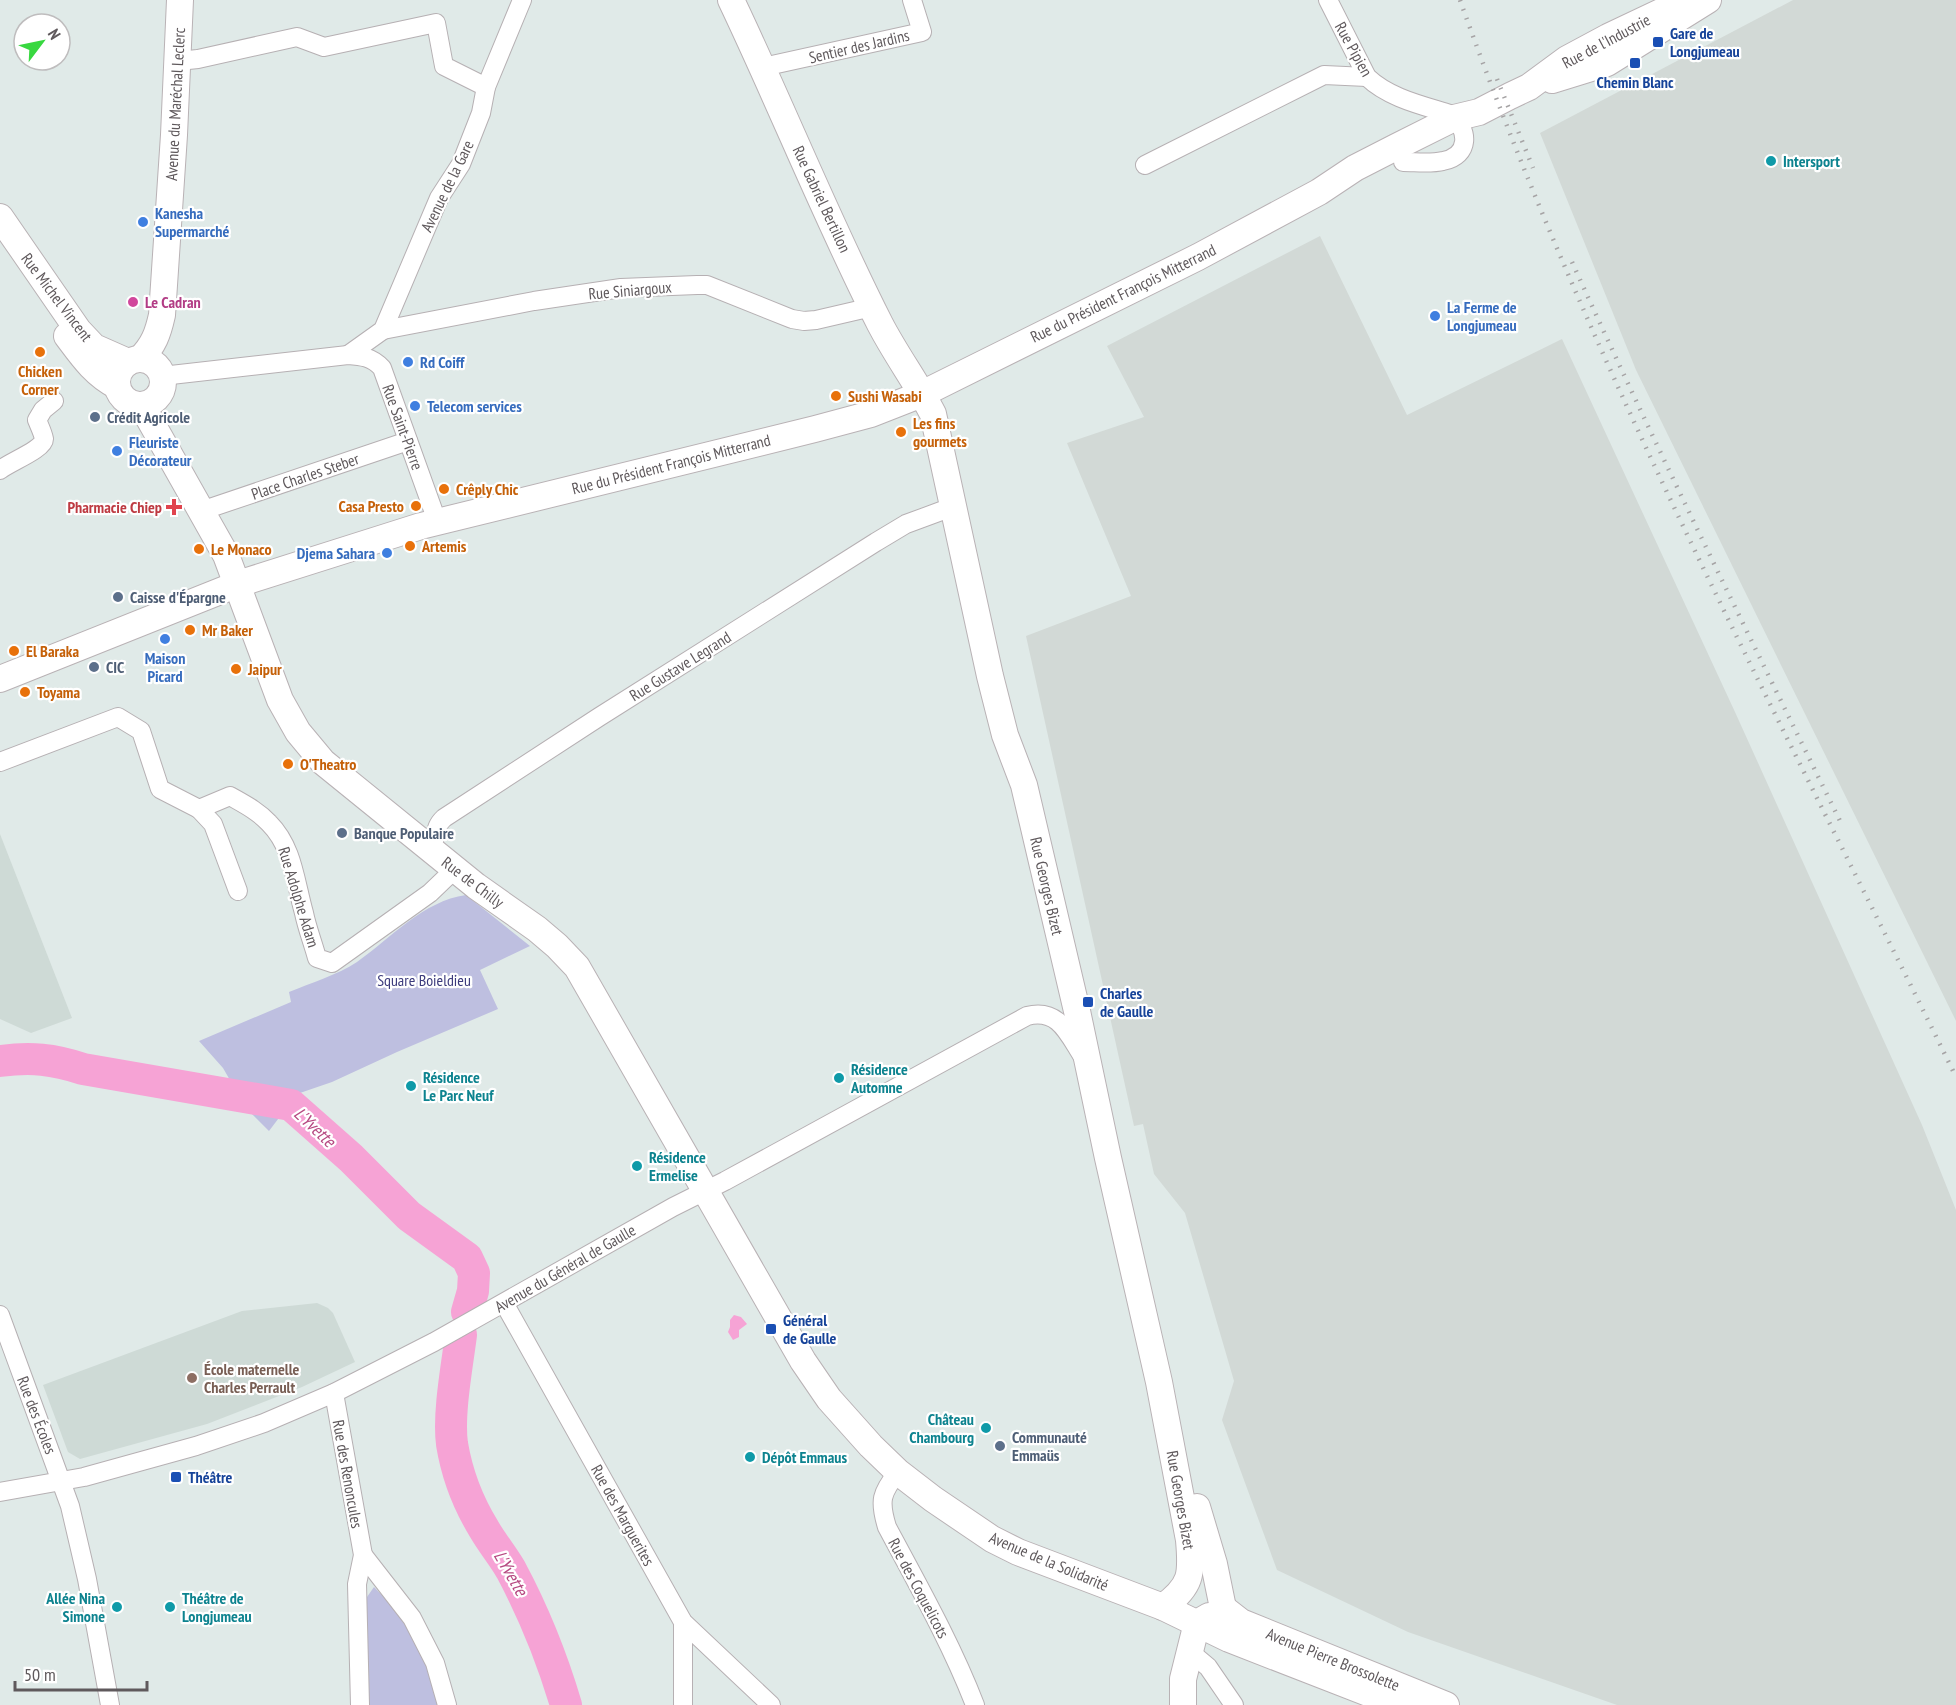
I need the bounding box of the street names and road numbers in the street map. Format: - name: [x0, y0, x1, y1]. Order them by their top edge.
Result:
- street label: Rue de l'Industrie: [1558, 9, 1654, 73]
- street label: Rue Pipien: [1331, 18, 1377, 80]
- street label: Sentier des Jardins: [807, 25, 911, 67]
- street label: Avenue du Maréchal Leclerc: [161, 27, 189, 181]
- street label: Avenue de la Gare: [416, 137, 478, 235]
- street label: Rue Gabriel Bertillon: [789, 142, 855, 256]
- street label: Rue du Président François Mitterrand: [1027, 239, 1219, 347]
- street label: Rue Michel Vincent: [17, 249, 97, 346]
- street label: Rue Siniargoux: [587, 276, 673, 304]
- street label: Rue Saint-Pierre: [378, 381, 428, 473]
- street label: Rue du Président François Mitterrand: [570, 430, 772, 498]
- street label: Place Charles Steber: [248, 448, 362, 504]
- street label: Rue Gustave Legrand: [626, 627, 735, 705]
- street label: Rue Georges Bizet: [1026, 835, 1068, 938]
- street label: Rue Adolphe Adam: [274, 844, 324, 950]
- street label: Rue de Chilly: [438, 852, 508, 912]
- street label: Avenue du Général de Gaulle: [491, 1219, 639, 1317]
- street label: Rue des Écoles: [13, 1373, 61, 1457]
- street label: Rue des Renoncules: [329, 1418, 367, 1530]
- street label: Rue Georges Bizet: [1162, 1449, 1200, 1552]
- street label: Rue des Marguerites: [587, 1461, 659, 1569]
- street label: Avenue de la Solidarité: [986, 1527, 1112, 1595]
- street label: Rue des Coquelicots: [884, 1534, 954, 1642]
- street label: Avenue Pierre Brossolette: [1263, 1623, 1403, 1695]

